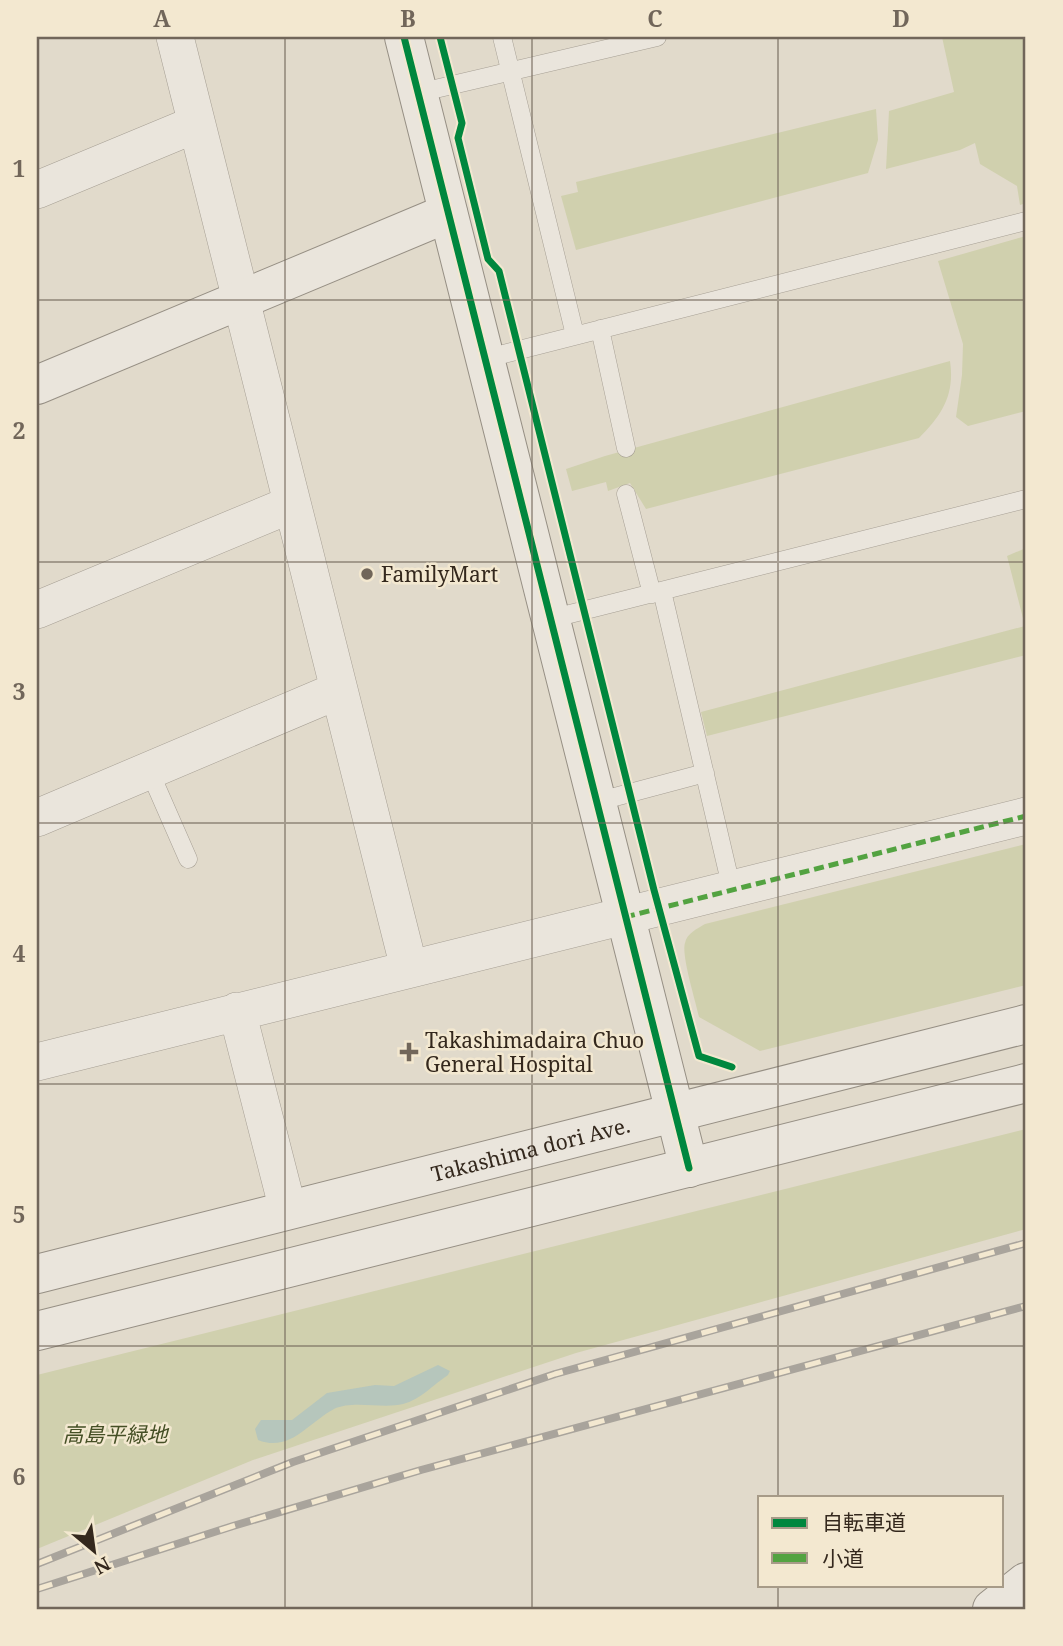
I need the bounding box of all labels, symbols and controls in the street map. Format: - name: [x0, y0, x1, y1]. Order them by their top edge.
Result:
- text: A: [153, 2, 171, 34]
- text: B: [400, 2, 416, 34]
- text: C: [647, 2, 663, 34]
- text: D: [892, 2, 910, 34]
- text: 1: [13, 152, 26, 184]
- text: 2: [13, 414, 26, 446]
- place label: FamilyMart: [381, 560, 498, 588]
- marker: FamilyMart: [359, 566, 375, 582]
- text: 3: [13, 675, 26, 707]
- text: 4: [13, 937, 26, 969]
- place label: Takashimadaira Chuo General Hospital: [425, 1026, 644, 1078]
- marker: Takashimadaira Chuo General Hospital: [399, 1042, 419, 1062]
- street label: Takashima dori Ave.: [428, 1111, 633, 1188]
- text: 5: [13, 1198, 26, 1230]
- park label: 高島平緑地: [63, 1420, 169, 1448]
- text: 6: [13, 1460, 26, 1492]
- legend: [758, 1496, 1004, 1586]
- text: 自転車道: [822, 1508, 906, 1536]
- north arrow: [60, 1516, 130, 1586]
- text: 小道: [822, 1544, 864, 1572]
- text: N: [89, 1551, 115, 1581]

